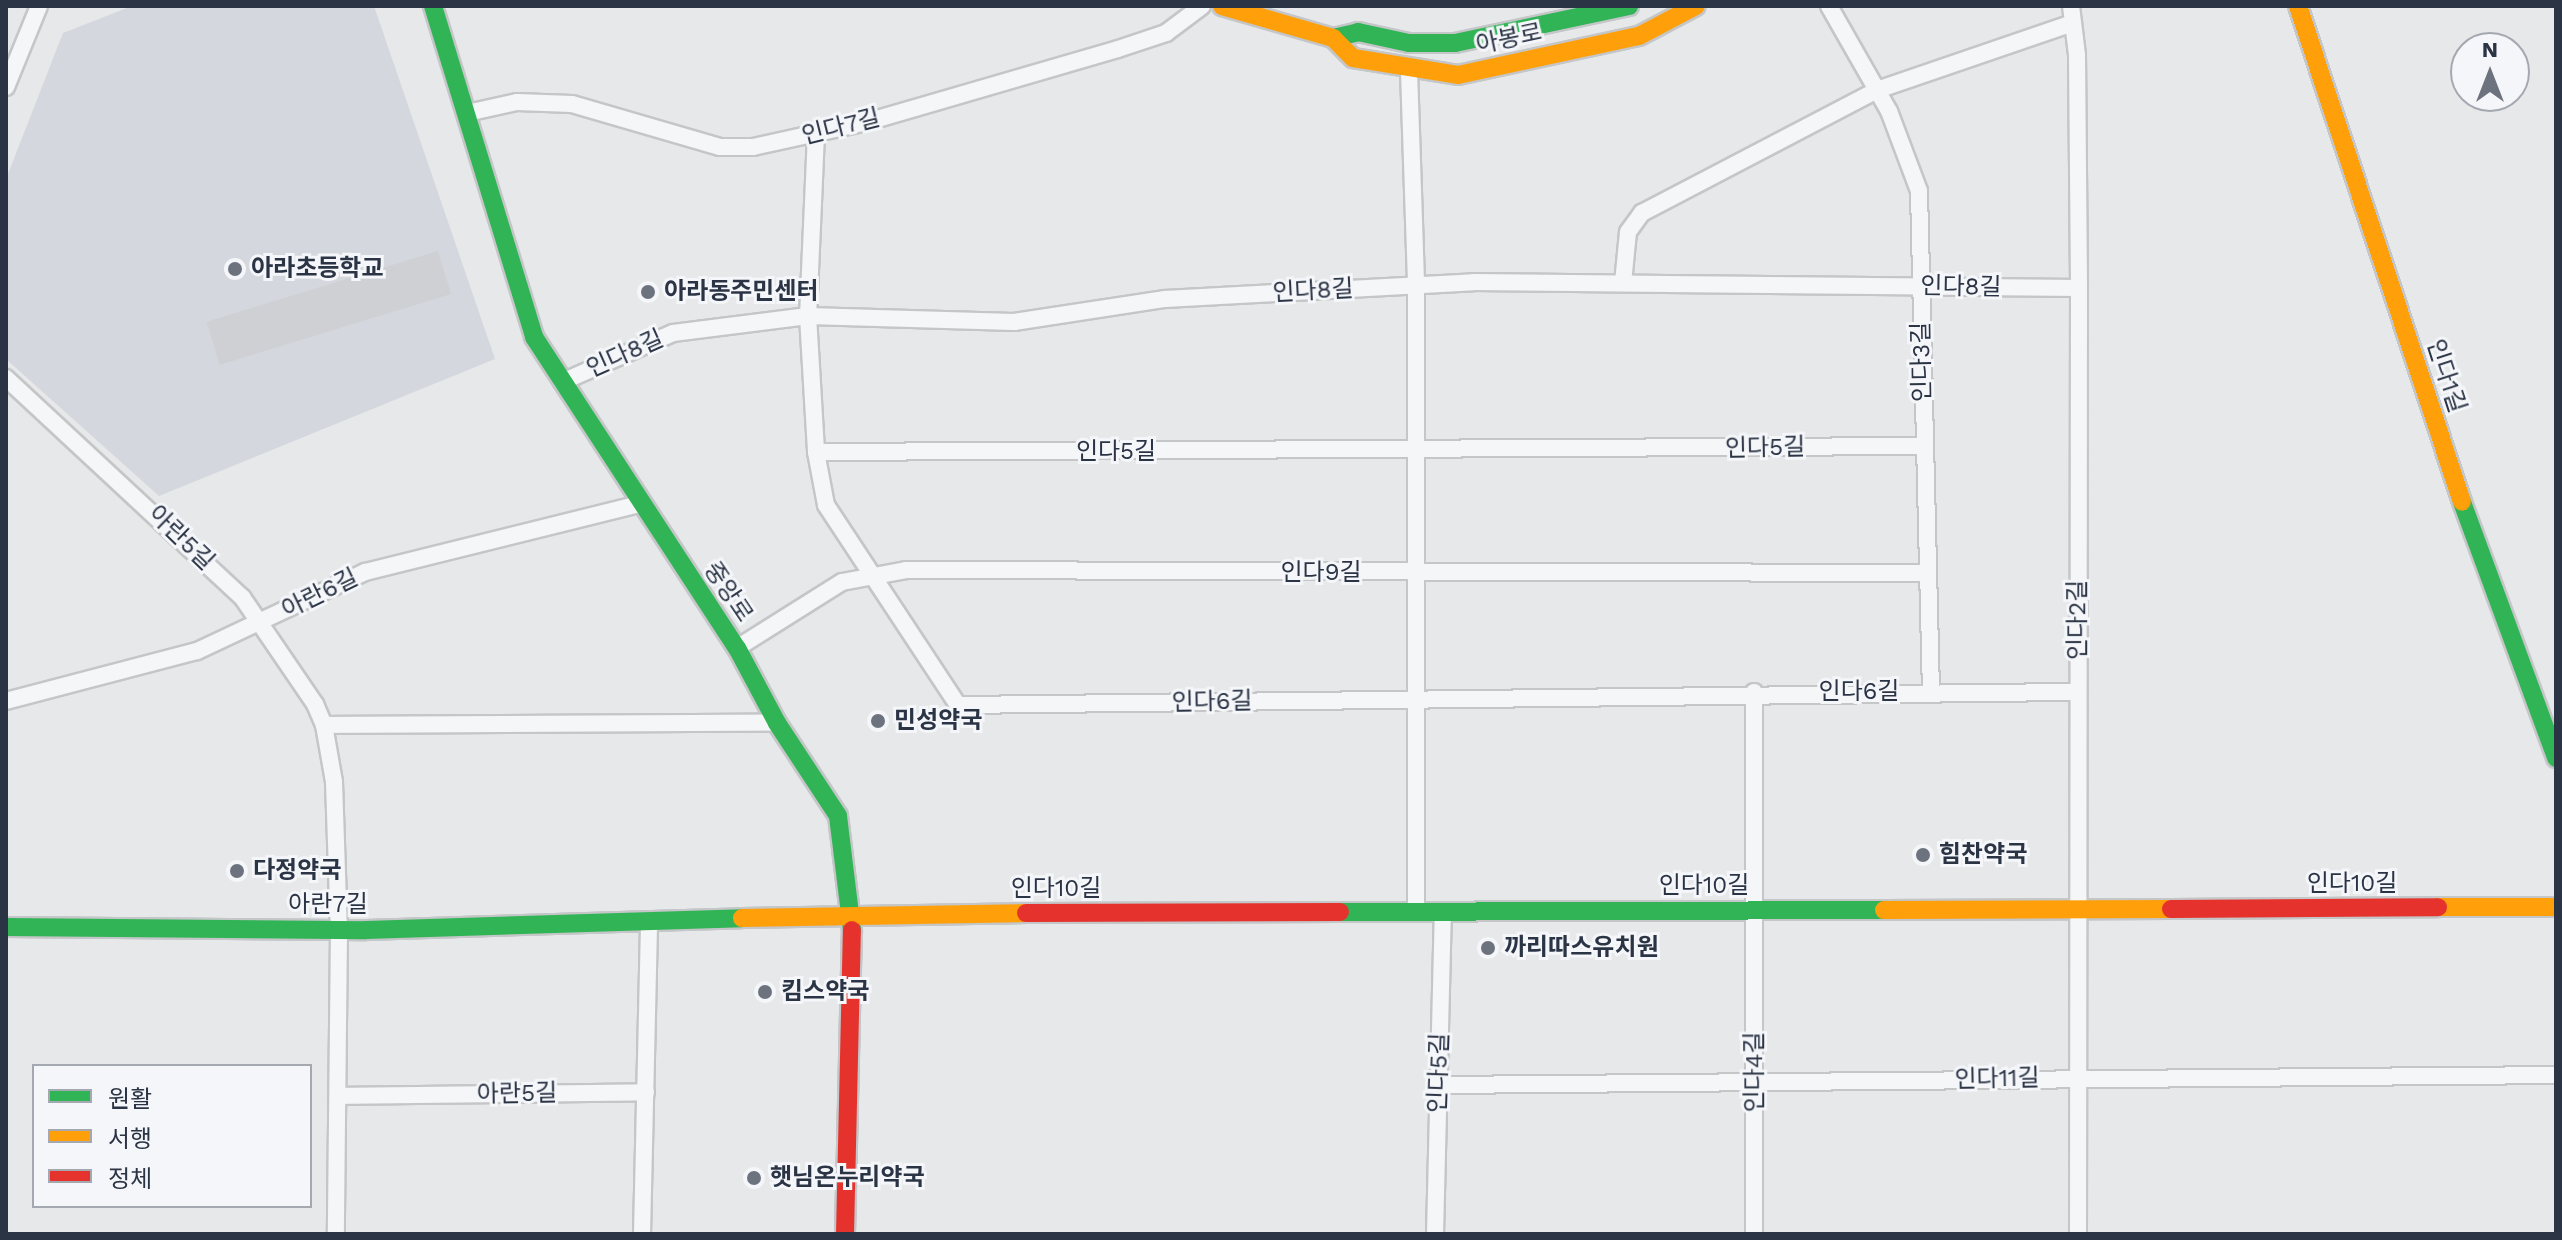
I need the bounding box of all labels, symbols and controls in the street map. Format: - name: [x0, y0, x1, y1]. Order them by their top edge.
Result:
- street label: 아봉로: [1474, 18, 1544, 60]
- north arrow: [2450, 32, 2530, 112]
- text: N: [2482, 37, 2498, 62]
- street label: 인다7길: [799, 103, 883, 151]
- place label: 아라초등학교: [251, 255, 383, 283]
- marker: 아라초등학교: [226, 260, 244, 278]
- street label: 인다8길: [1920, 272, 2002, 302]
- street label: 인다8길: [1272, 274, 1354, 308]
- place label: 아라동주민센터: [664, 278, 819, 306]
- marker: 아라동주민센터: [639, 283, 657, 301]
- street label: 인다3길: [1907, 322, 1937, 402]
- street label: 인다8길: [582, 324, 668, 384]
- street label: 인다1길: [2421, 336, 2471, 416]
- street label: 인다5길: [1725, 433, 1805, 463]
- street label: 인다5길: [1076, 438, 1156, 466]
- street label: 아란5길: [142, 500, 220, 576]
- street label: 중앙로: [698, 556, 758, 628]
- street label: 인다9길: [1280, 559, 1362, 587]
- street label: 아란6길: [277, 563, 363, 625]
- street label: 인다2길: [2064, 580, 2092, 660]
- street label: 인다6길: [1819, 678, 1899, 706]
- street label: 인다6길: [1171, 687, 1253, 717]
- place label: 민성약국: [894, 707, 982, 735]
- marker: 민성약국: [869, 712, 887, 730]
- place label: 힘찬약국: [1939, 841, 2027, 869]
- marker: 힘찬약국: [1914, 846, 1932, 864]
- place label: 다정약국: [253, 857, 341, 885]
- marker: 다정약국: [228, 862, 246, 880]
- street label: 인다10길: [2307, 870, 2397, 898]
- street label: 인다10길: [1659, 872, 1749, 900]
- street label: 인다10길: [1011, 875, 1101, 903]
- street label: 아란7길: [288, 891, 368, 919]
- place label: 까리따스유치원: [1504, 934, 1659, 962]
- marker: 까리따스유치원: [1479, 939, 1497, 957]
- place label: 킴스약국: [781, 978, 869, 1006]
- marker: 킴스약국: [756, 983, 774, 1001]
- street label: 인다5길: [1423, 1032, 1455, 1114]
- street label: 인다4길: [1741, 1032, 1769, 1112]
- legend: [32, 1064, 312, 1208]
- street label: 인다11길: [1954, 1064, 2040, 1094]
- street label: 아란5길: [477, 1079, 557, 1109]
- text: 원활: [108, 1085, 152, 1113]
- text: 서행: [108, 1125, 152, 1153]
- place label: 햇님온누리약국: [770, 1164, 925, 1192]
- text: 정체: [108, 1165, 152, 1193]
- marker: 햇님온누리약국: [745, 1169, 763, 1187]

